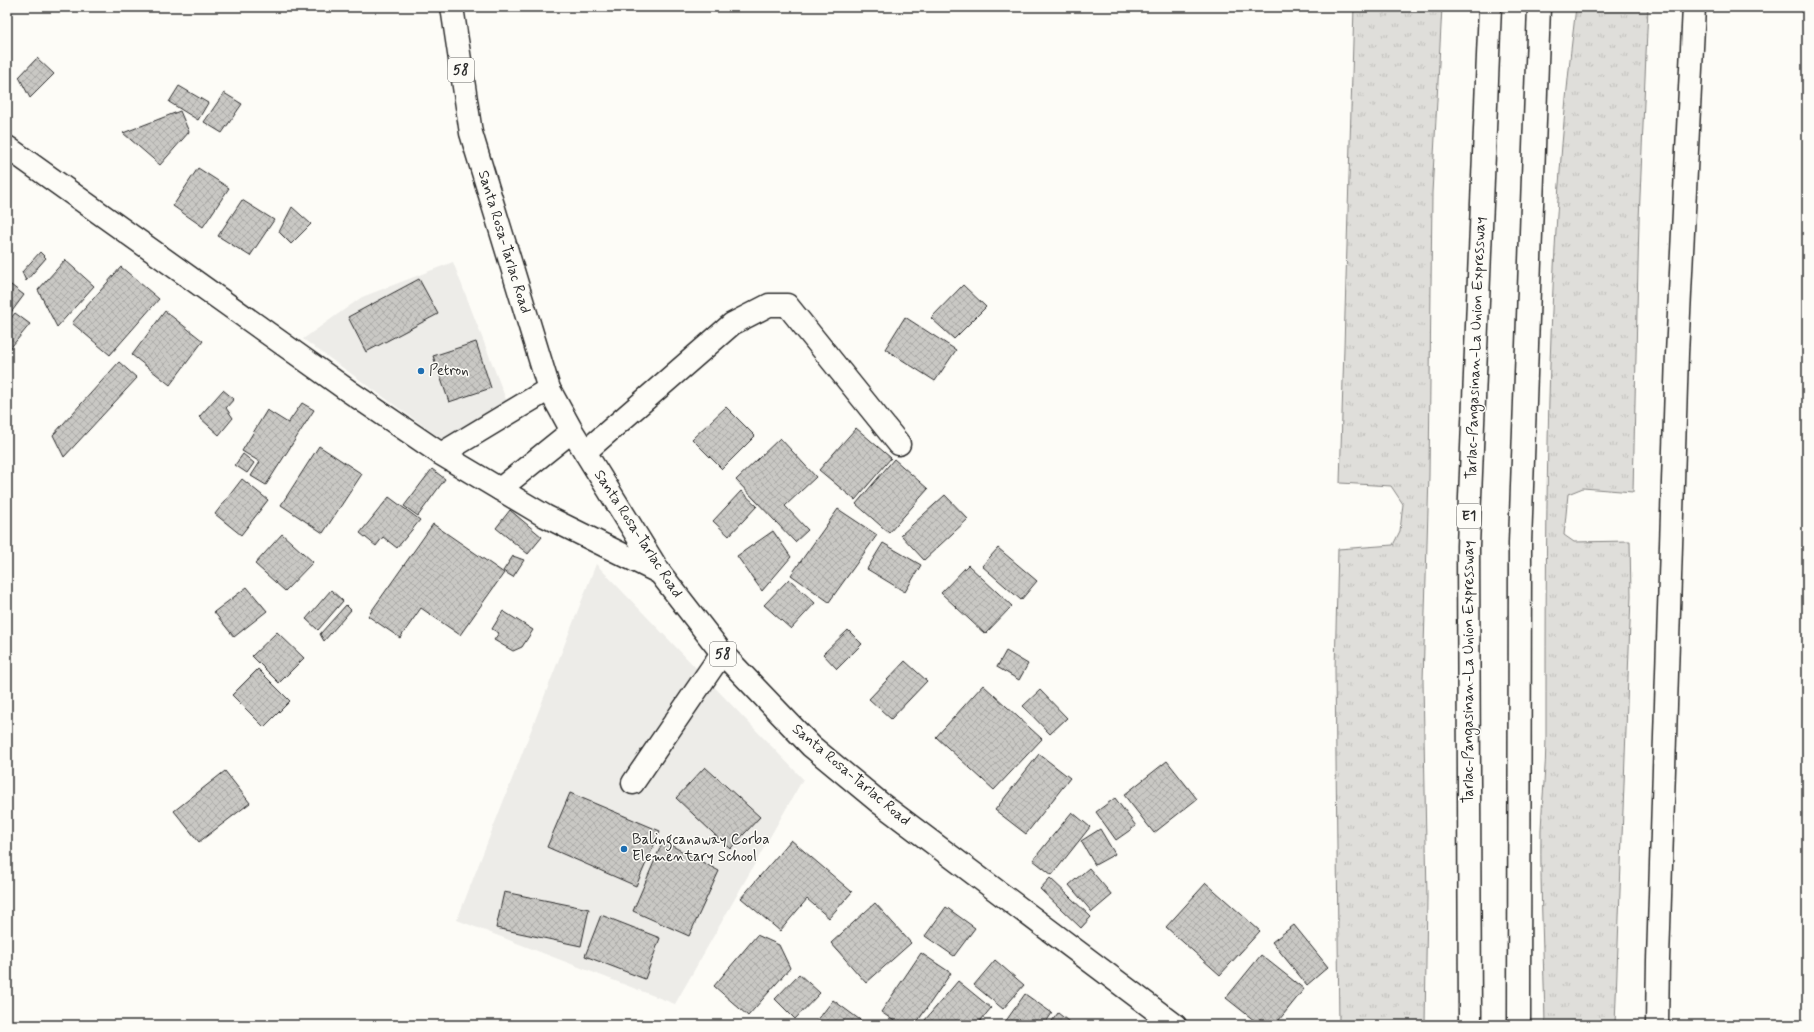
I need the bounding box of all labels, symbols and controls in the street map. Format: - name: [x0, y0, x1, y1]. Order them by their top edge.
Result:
- road number: 58: [448, 58, 474, 82]
- street label: Santa Rosa-Tarlac Road: [473, 168, 535, 316]
- street label: Tarlac-Pangasinan-La Union Expressway: [1461, 216, 1492, 480]
- place label: Petron: [429, 361, 469, 381]
- marker: Petron: [416, 366, 426, 376]
- street label: Santa Rosa-Tarlac Road: [589, 466, 687, 602]
- road number: E1: [1457, 504, 1481, 528]
- street label: Tarlac-Pangasinan-La Union Expressway: [1459, 541, 1480, 803]
- road number: 58: [710, 642, 736, 666]
- street label: Santa Rosa-Tarlac Road: [788, 719, 914, 831]
- place label: Balingcanaway Corba Elementary School: [632, 830, 770, 867]
- marker: Balingcanaway Corba Elementary School: [619, 844, 629, 854]

